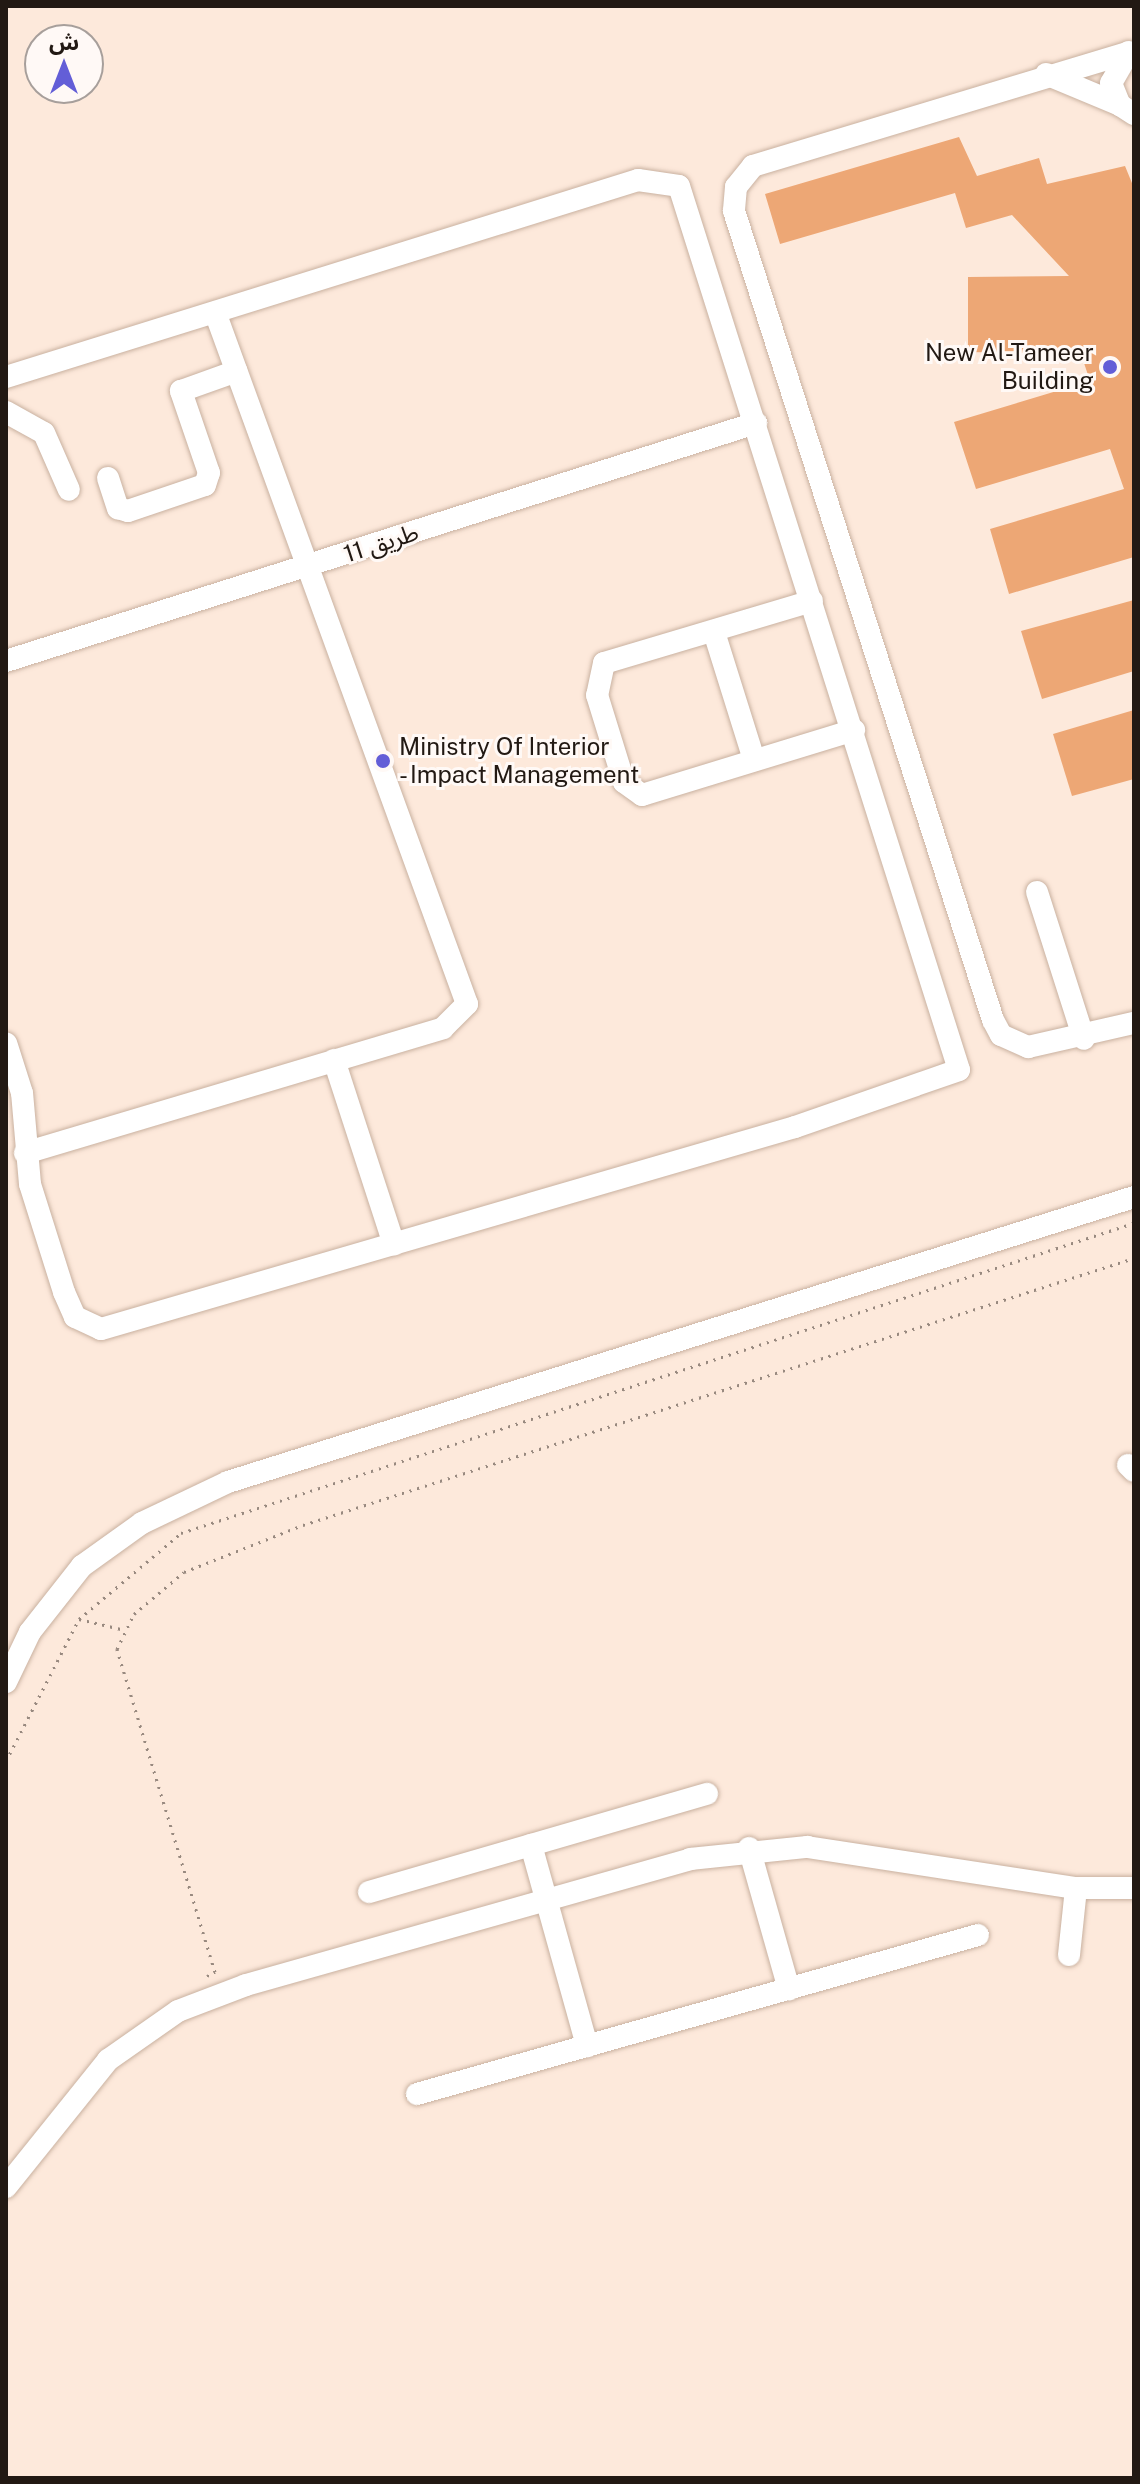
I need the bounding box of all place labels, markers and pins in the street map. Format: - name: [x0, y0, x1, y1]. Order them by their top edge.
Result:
- place label: New Al-Tameer Building: [925, 339, 1094, 395]
- marker: New Al-Tameer Building: [1101, 358, 1119, 376]
- place label: Ministry Of Interior - Impact Management: [399, 733, 643, 789]
- marker: Ministry Of Interior - Impact Management: [374, 752, 392, 770]

